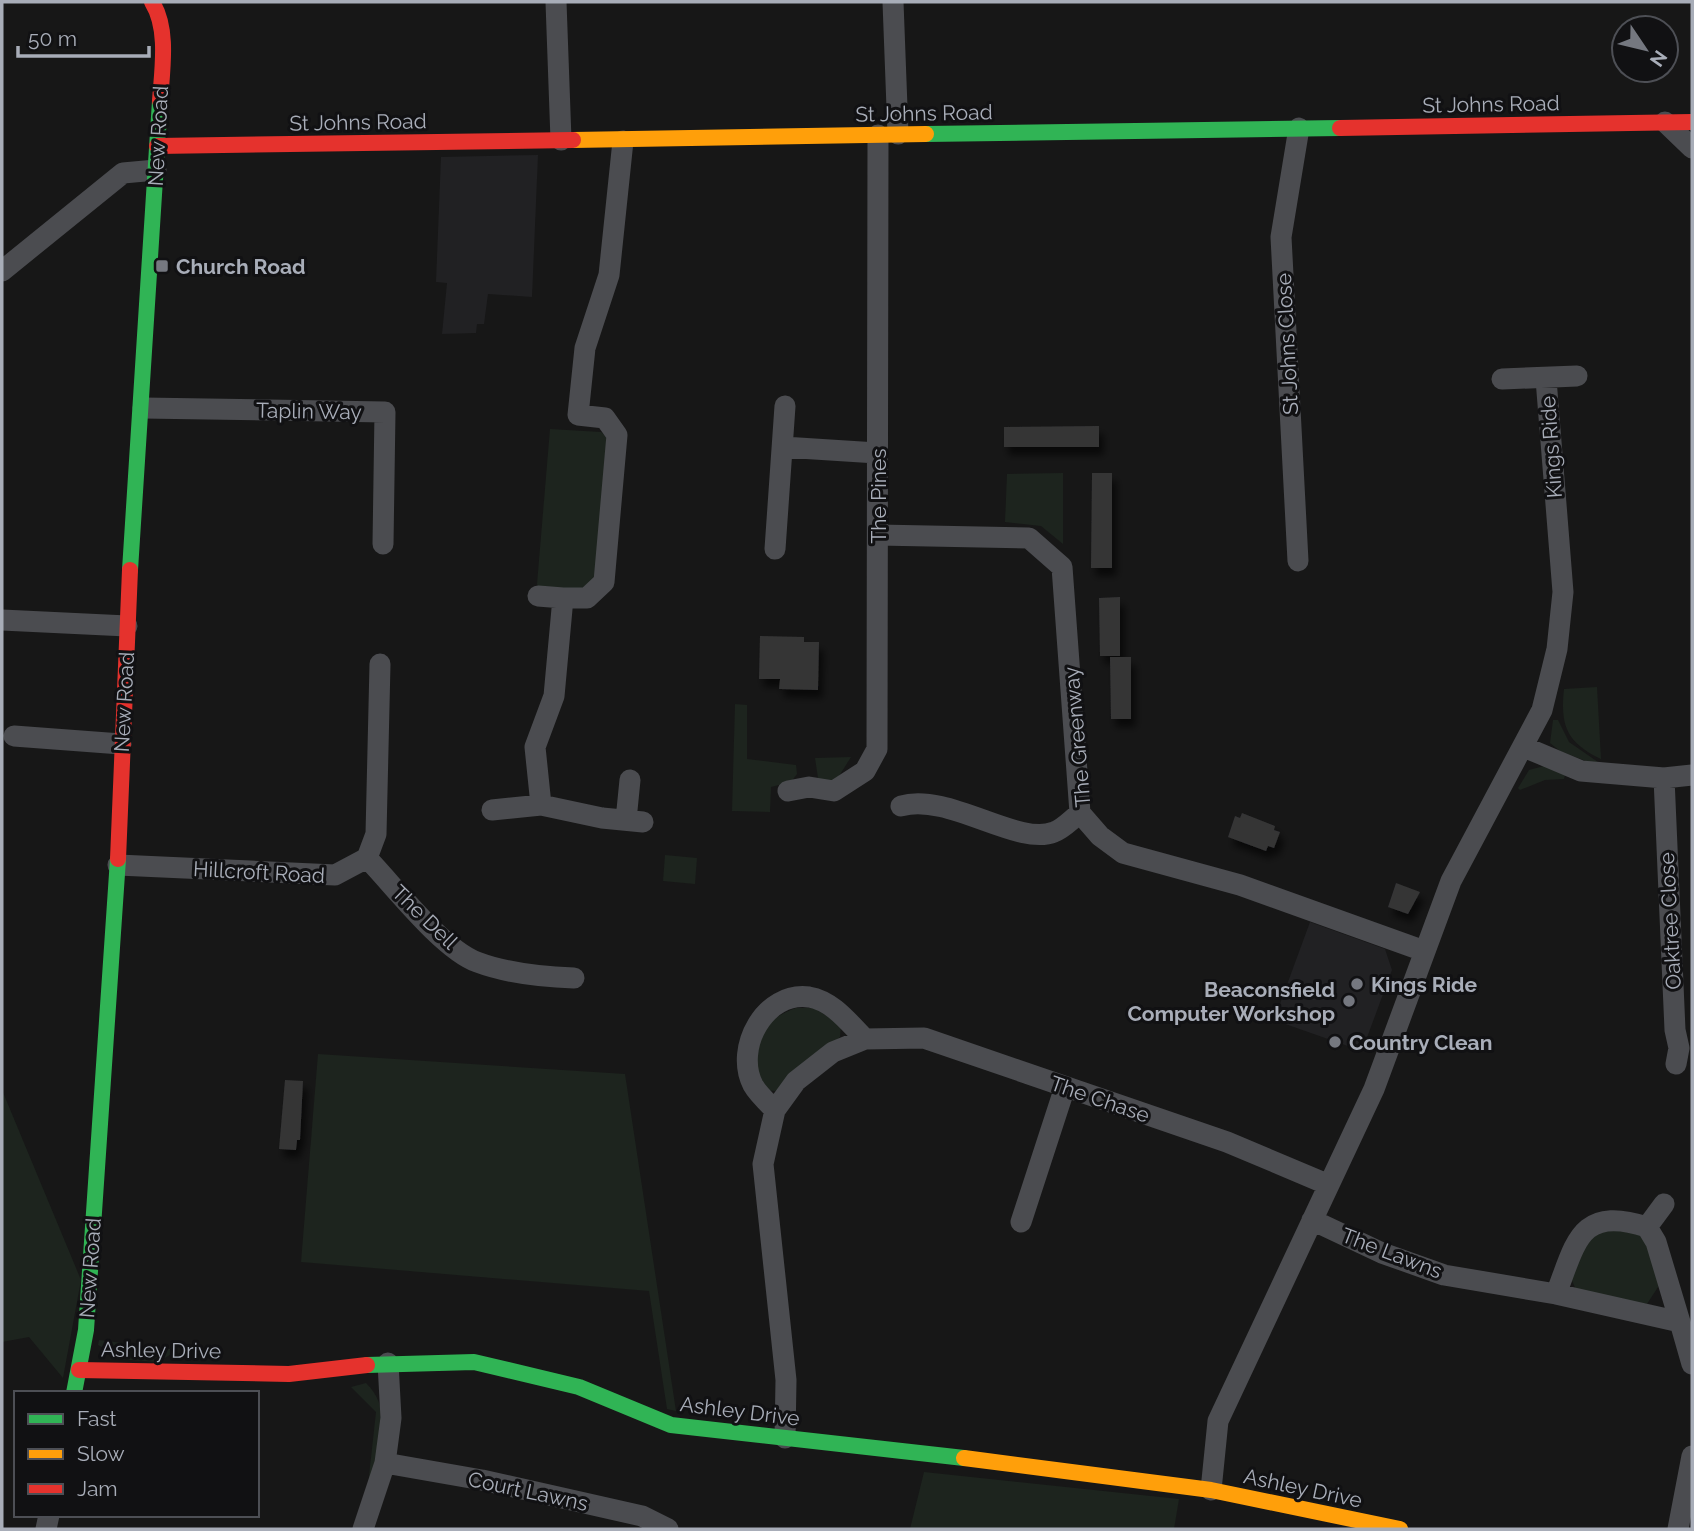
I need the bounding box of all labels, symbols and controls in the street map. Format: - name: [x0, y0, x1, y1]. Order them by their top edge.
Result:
- scale bar: [18, 14, 149, 58]
- north arrow: [1610, 14, 1680, 84]
- text: 50 m: [28, 26, 77, 51]
- text: N: [1646, 47, 1672, 71]
- street label: New Road: [143, 85, 173, 187]
- street label: St Johns Road: [1422, 90, 1560, 118]
- street label: St Johns Road: [855, 99, 993, 127]
- street label: St Johns Road: [289, 108, 427, 136]
- place label: Church Road: [176, 254, 306, 279]
- marker: Church Road: [154, 258, 170, 274]
- street label: St Johns Close: [1271, 273, 1303, 415]
- street label: Kings Ride: [1535, 395, 1567, 499]
- street label: Taplin Way: [256, 398, 362, 424]
- street label: The Pines: [866, 448, 891, 544]
- street label: New Road: [109, 651, 139, 753]
- street label: The Greenway: [1058, 666, 1096, 808]
- street label: Oaktree Close: [1654, 852, 1686, 990]
- street label: Hillcroft Road: [192, 856, 326, 888]
- street label: The Dell: [387, 880, 463, 954]
- place label: Kings Ride: [1371, 972, 1478, 997]
- marker: Kings Ride: [1349, 976, 1365, 992]
- place label: Beaconsfield Computer Workshop: [1127, 977, 1335, 1026]
- marker: Beaconsfield Computer Workshop: [1341, 993, 1357, 1009]
- place label: Country Clean: [1349, 1030, 1492, 1055]
- marker: Country Clean: [1327, 1034, 1343, 1050]
- street label: The Chase: [1047, 1070, 1153, 1128]
- street label: New Road: [74, 1217, 106, 1319]
- street label: The Lawns: [1338, 1222, 1446, 1284]
- street label: Ashley Drive: [101, 1336, 221, 1364]
- legend: [14, 1391, 259, 1517]
- street label: Ashley Drive: [679, 1391, 801, 1431]
- text: Fast: [77, 1406, 117, 1431]
- text: Slow: [77, 1441, 125, 1466]
- street label: Ashley Drive: [1241, 1463, 1365, 1513]
- street label: Court Lawns: [466, 1466, 590, 1516]
- text: Jam: [77, 1476, 118, 1501]

